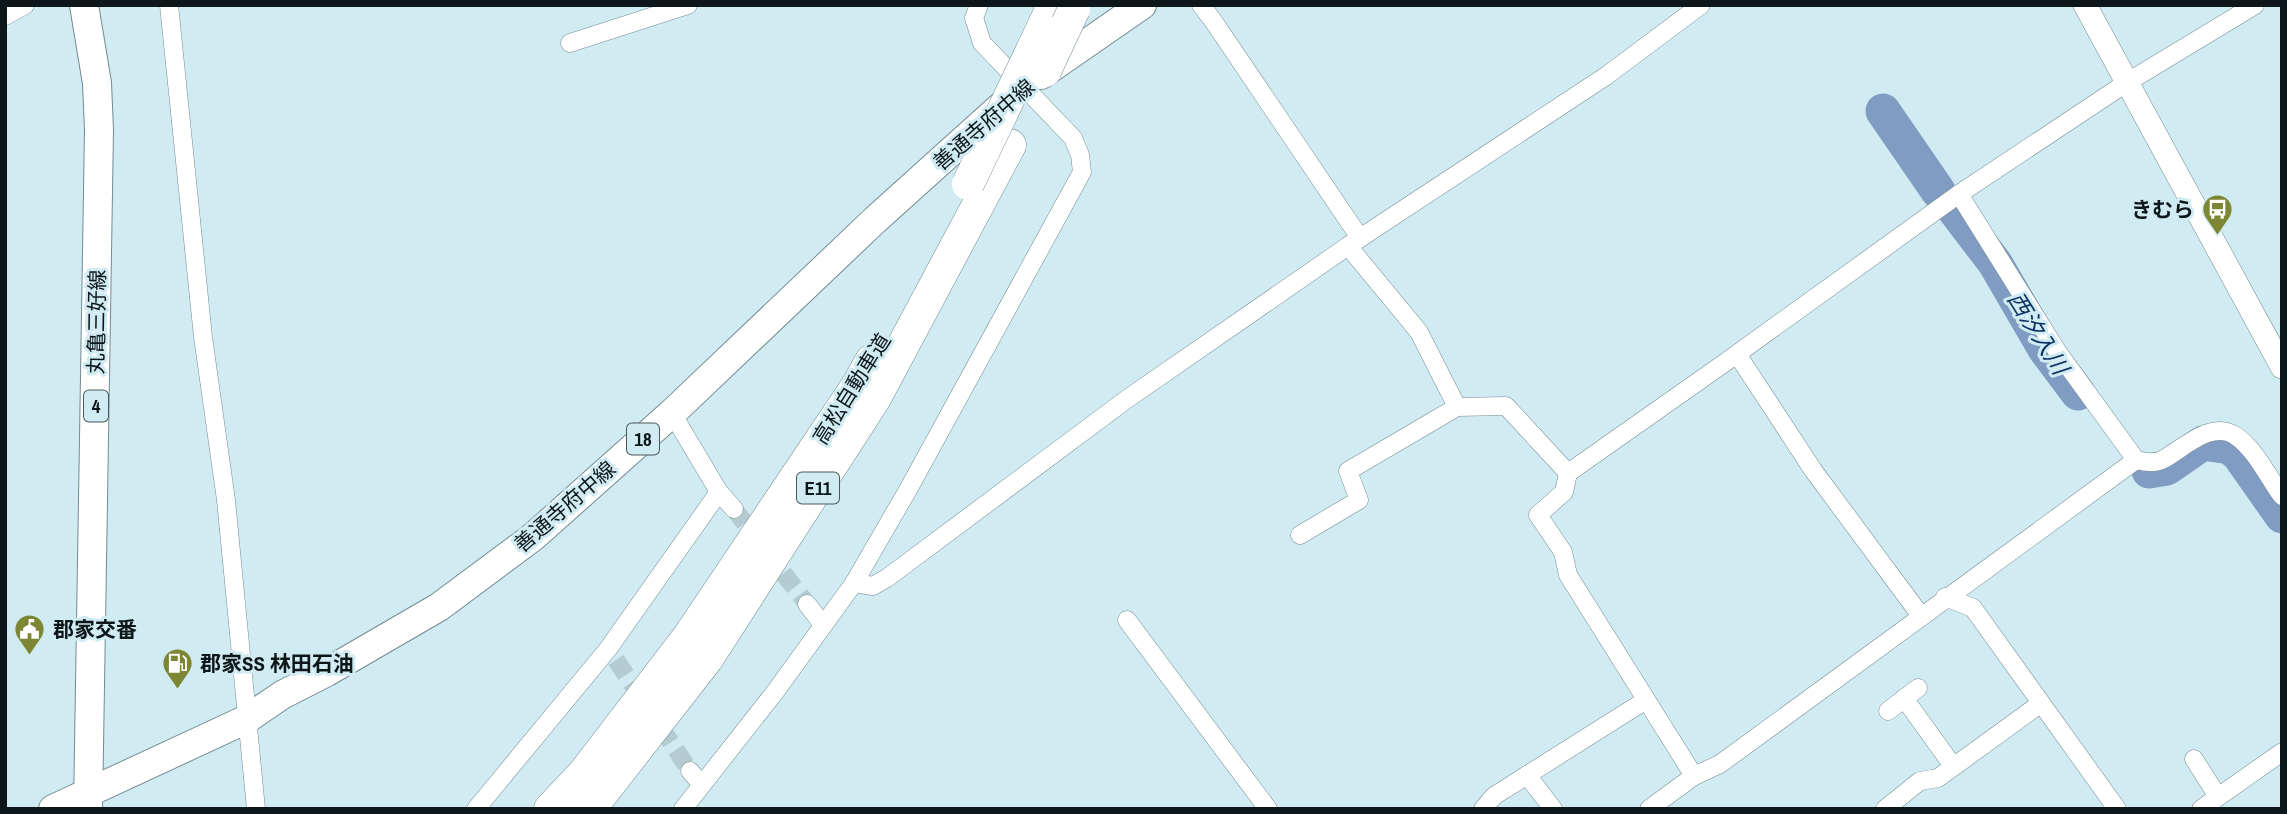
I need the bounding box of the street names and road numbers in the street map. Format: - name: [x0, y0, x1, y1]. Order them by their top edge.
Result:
- street label: 善通寺府中線: [927, 72, 1041, 177]
- street label: 丸亀三好線: [81, 269, 112, 375]
- street label: 高松自動車道: [806, 328, 897, 450]
- road number: 4: [84, 390, 108, 422]
- road number: 18: [627, 424, 659, 454]
- street label: 善通寺府中線: [508, 454, 622, 559]
- road number: E11: [797, 472, 839, 503]

